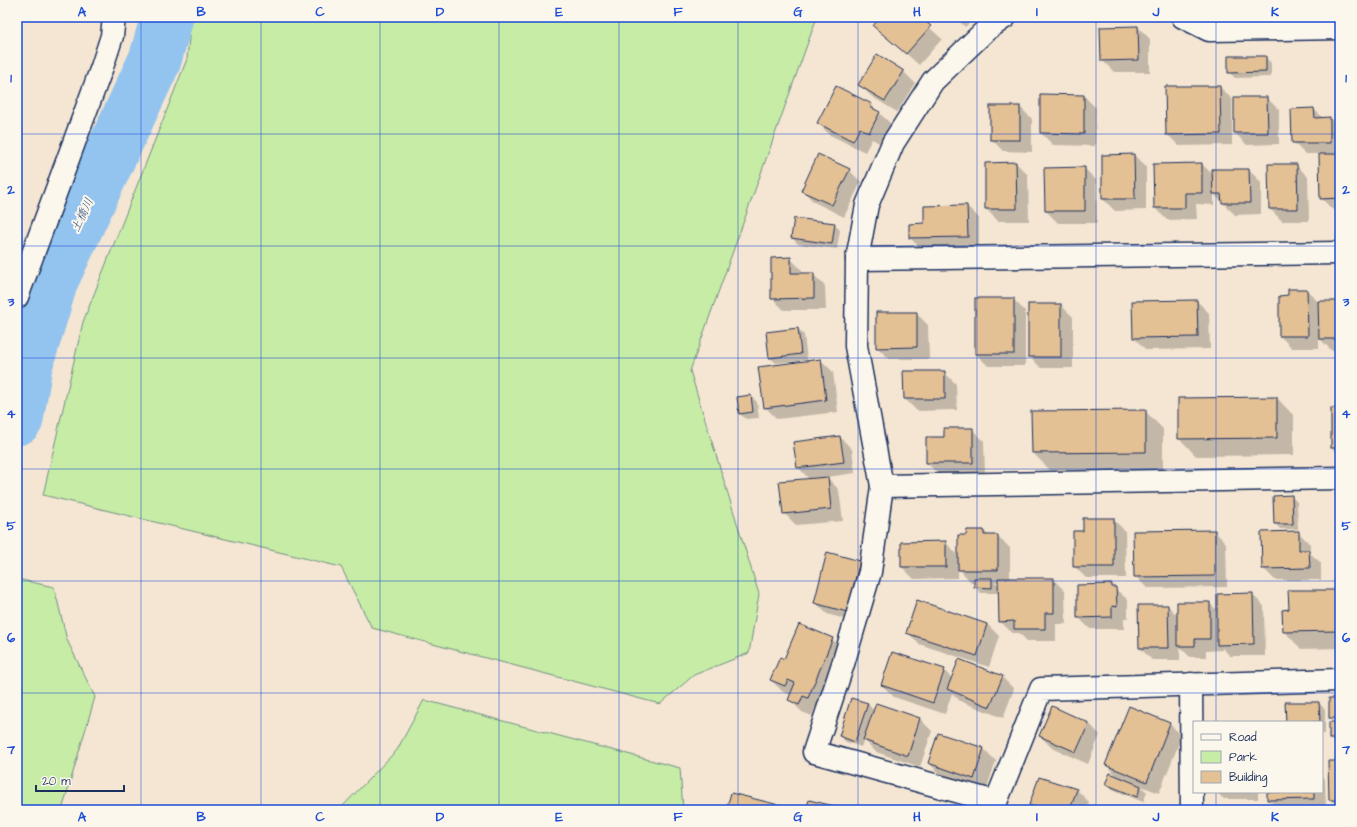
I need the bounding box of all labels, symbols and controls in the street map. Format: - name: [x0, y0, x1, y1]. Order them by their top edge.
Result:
- text: A: [78, 3, 87, 21]
- text: B: [196, 3, 206, 21]
- text: C: [315, 3, 325, 21]
- text: D: [436, 3, 445, 21]
- text: E: [555, 3, 563, 21]
- text: F: [673, 3, 683, 21]
- text: G: [793, 3, 803, 21]
- text: H: [913, 3, 921, 21]
- text: I: [1036, 3, 1038, 21]
- text: J: [1152, 3, 1160, 21]
- text: K: [1271, 3, 1279, 21]
- text: 1: [10, 69, 12, 87]
- text: 1: [1345, 69, 1347, 87]
- text: 2: [6, 181, 15, 199]
- text: 2: [1341, 181, 1350, 199]
- water label: 土橋川: [67, 195, 98, 235]
- text: 3: [7, 293, 15, 311]
- text: 3: [1342, 293, 1350, 311]
- text: 4: [7, 405, 16, 423]
- text: 4: [1342, 405, 1351, 423]
- text: 5: [6, 517, 16, 535]
- text: 5: [1341, 517, 1351, 535]
- text: 6: [7, 629, 16, 647]
- text: 6: [1342, 629, 1351, 647]
- legend: [1193, 721, 1323, 793]
- text: Road: [1229, 729, 1257, 746]
- text: 7: [6, 741, 16, 759]
- text: 7: [1341, 741, 1351, 759]
- text: Park: [1229, 749, 1257, 766]
- scale bar: [36, 767, 124, 793]
- text: Building: [1229, 769, 1267, 787]
- text: 20 m: [42, 773, 71, 790]
- text: A: [78, 808, 87, 826]
- text: B: [196, 808, 206, 826]
- text: C: [315, 808, 325, 826]
- text: D: [436, 808, 445, 826]
- text: E: [555, 808, 563, 826]
- text: F: [673, 808, 683, 826]
- text: G: [793, 808, 803, 826]
- text: H: [913, 808, 921, 826]
- text: I: [1036, 808, 1038, 826]
- text: J: [1152, 808, 1160, 826]
- text: K: [1271, 808, 1279, 826]

